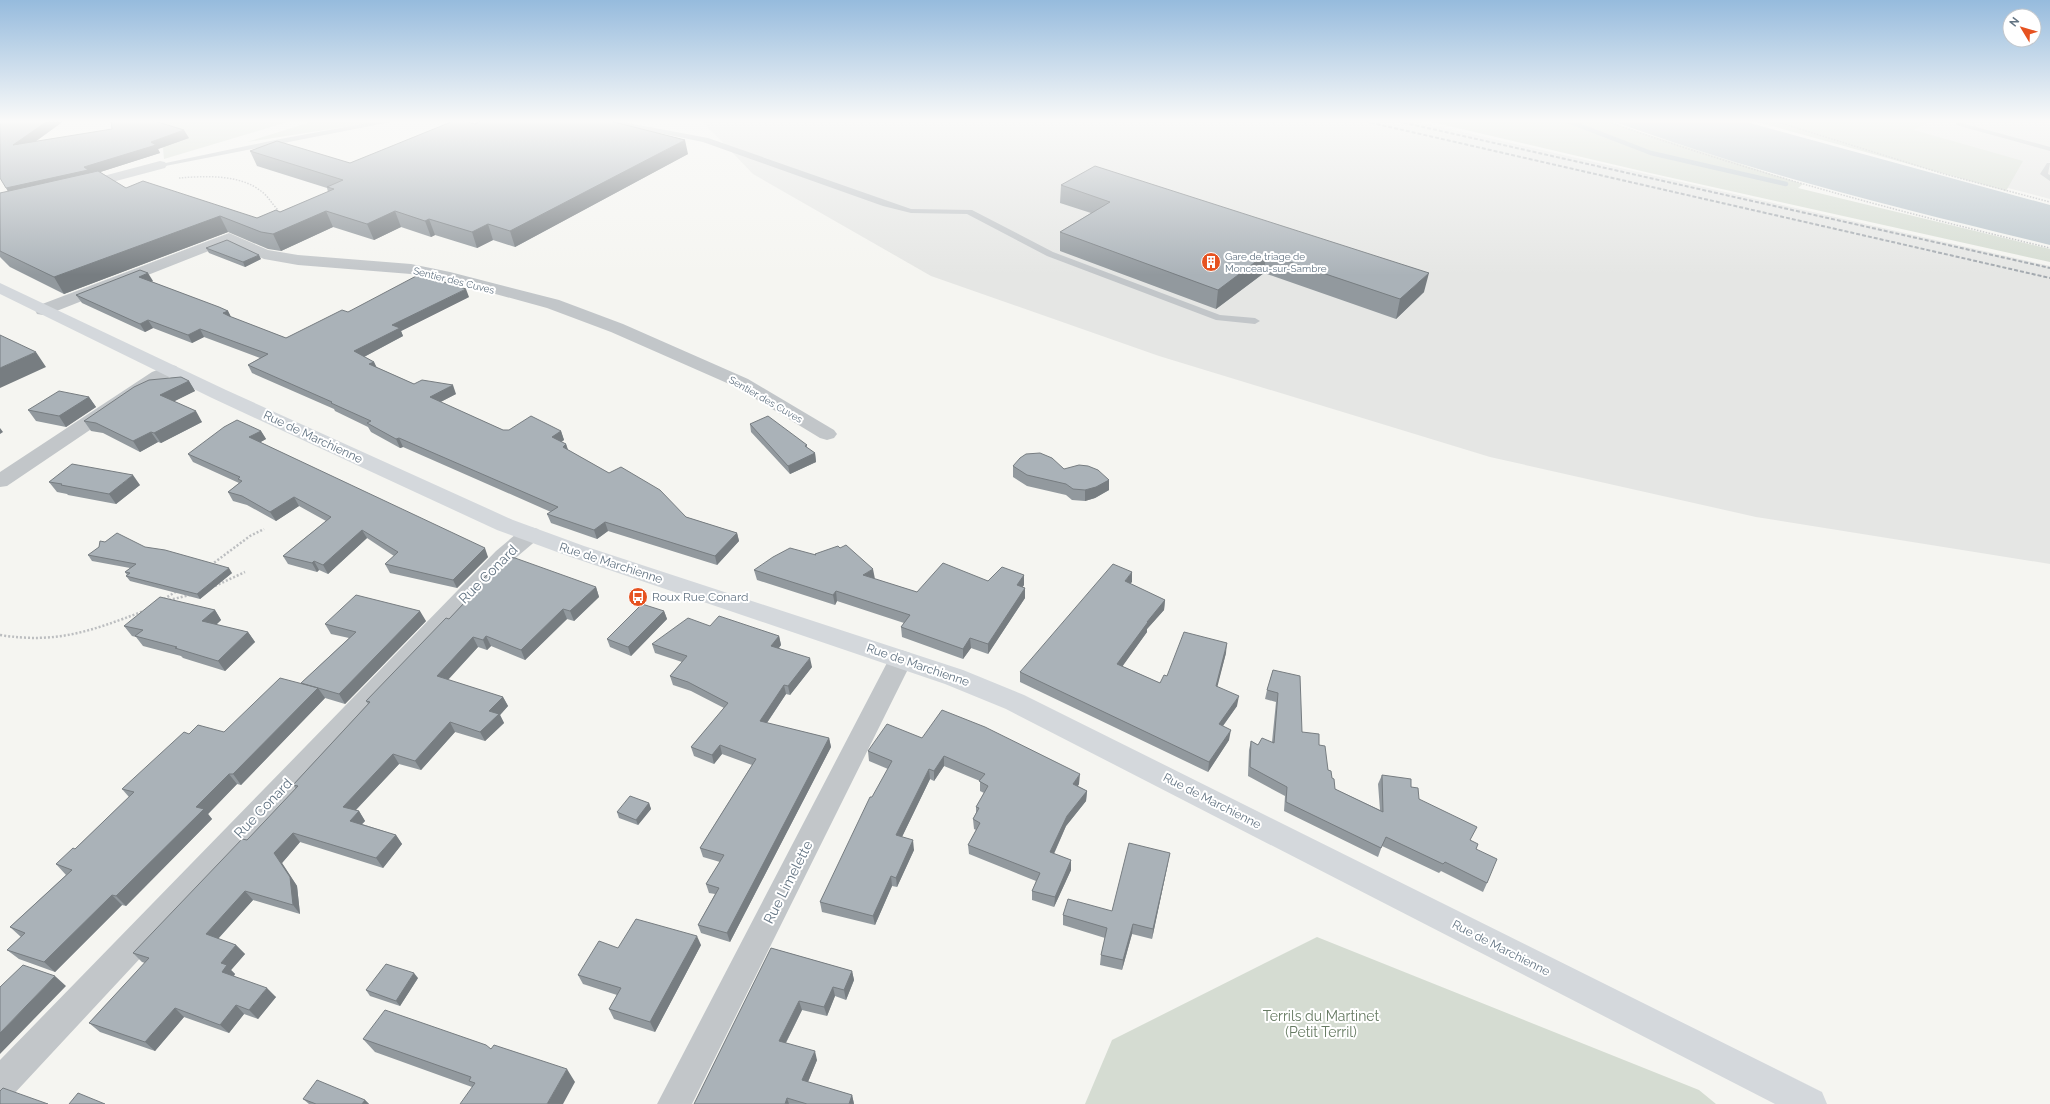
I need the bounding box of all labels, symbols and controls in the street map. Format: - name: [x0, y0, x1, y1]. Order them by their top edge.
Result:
- north arrow: [2002, 8, 2042, 48]
- text: N: [2007, 15, 2022, 29]
- building icon: Gare de triage de Monceau-sur-Sambre: [1200, 251, 1222, 273]
- place label: Gare de triage de Monceau-sur-Sambre: [1225, 251, 1327, 274]
- street label: Sentier des Cuves: [412, 265, 496, 296]
- street label: Sentier des Cuves: [727, 374, 805, 425]
- street label: Rue de Marchienne: [261, 408, 365, 466]
- street label: Rue de Marchienne: [558, 540, 664, 586]
- street label: Rue Conard: [455, 541, 521, 607]
- bus stop icon: Roux Rue Conard: [627, 586, 649, 608]
- place label: Roux Rue Conard: [652, 590, 748, 604]
- street label: Rue de Marchienne: [865, 641, 971, 689]
- street label: Rue de Marchienne: [1161, 770, 1263, 832]
- street label: Rue Conard: [231, 775, 295, 841]
- street label: Rue Limelette: [760, 838, 816, 926]
- street label: Rue de Marchienne: [1450, 917, 1552, 979]
- park label: Terrils du Martinet (Petit Terril): [1263, 1008, 1379, 1040]

